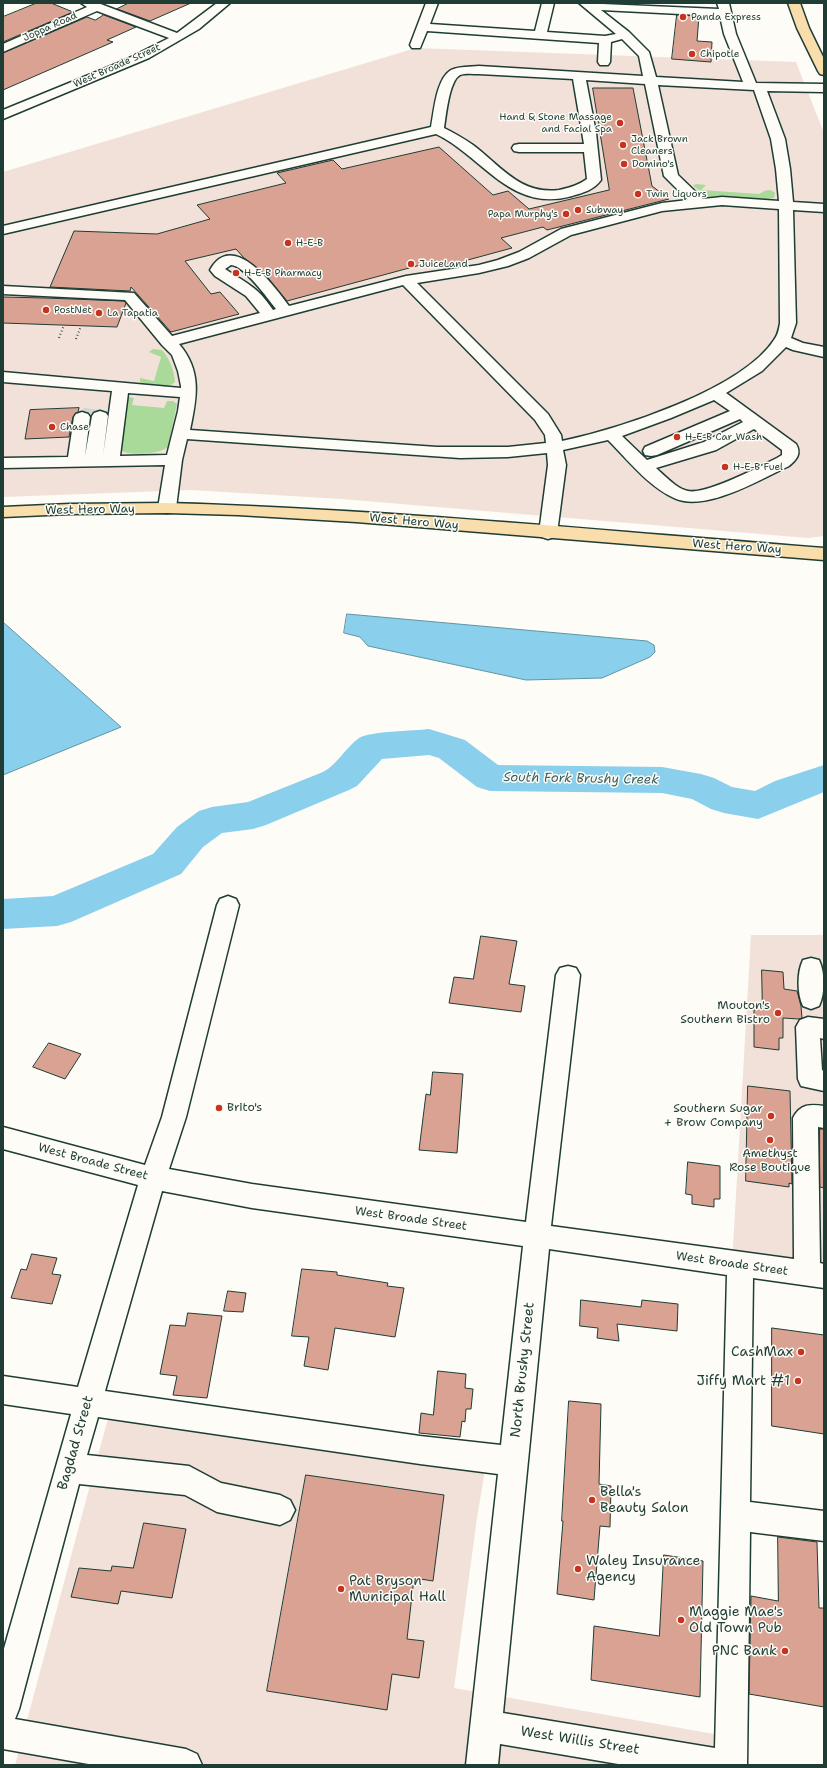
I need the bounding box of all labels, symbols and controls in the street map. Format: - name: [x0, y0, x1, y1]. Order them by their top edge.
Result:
- street label: Joppa Road: [21, 10, 79, 44]
- place label: Panda Express: [691, 11, 761, 23]
- marker: Panda Express: [678, 12, 688, 22]
- street label: West Broade Street: [72, 41, 162, 91]
- place label: Chipotle: [700, 48, 739, 60]
- marker: Chipotle: [687, 49, 697, 59]
- place label: Hand & Stone Massage and Facial Spa: [499, 111, 612, 134]
- marker: Hand & Stone Massage and Facial Spa: [615, 118, 625, 128]
- place label: Jack Brown Cleaners: [631, 133, 688, 156]
- marker: Jack Brown Cleaners: [618, 140, 628, 150]
- place label: Domino's: [632, 158, 674, 170]
- marker: Domino's: [619, 159, 629, 169]
- place label: Twin Liquors: [646, 188, 707, 200]
- marker: Twin Liquors: [633, 189, 643, 199]
- place label: Subway: [586, 204, 623, 216]
- marker: Subway: [573, 205, 583, 215]
- place label: Papa Murphy's: [488, 208, 558, 220]
- marker: Papa Murphy's: [561, 209, 571, 219]
- place label: H-E-B: [296, 237, 323, 249]
- marker: H-E-B: [283, 238, 293, 248]
- place label: JuiceLand: [419, 258, 468, 270]
- marker: JuiceLand: [406, 259, 416, 269]
- place label: H-E-B Pharmacy: [244, 267, 322, 279]
- marker: H-E-B Pharmacy: [231, 268, 241, 278]
- place label: PostNet: [54, 304, 92, 316]
- marker: PostNet: [41, 305, 51, 315]
- place label: La Tapatia: [107, 307, 158, 319]
- marker: La Tapatia: [94, 308, 104, 318]
- place label: Chase: [60, 421, 89, 433]
- marker: Chase: [47, 422, 57, 432]
- place label: H-E-B Car Wash: [685, 431, 762, 443]
- marker: H-E-B Car Wash: [672, 432, 682, 442]
- place label: H-E-B Fuel: [733, 461, 783, 473]
- marker: H-E-B Fuel: [720, 462, 730, 472]
- street label: West Hero Way: [45, 502, 135, 518]
- street label: West Hero Way: [369, 511, 459, 533]
- street label: West Hero Way: [692, 537, 782, 557]
- water label: South Fork Brushy Creek: [503, 770, 659, 788]
- place label: Mouton's Southern Bistro: [680, 999, 770, 1027]
- marker: Mouton's Southern Bistro: [773, 1008, 783, 1018]
- place label: Brito's: [227, 1101, 262, 1115]
- place label: Southern Sugar + Brow Company: [664, 1102, 763, 1130]
- marker: Brito's: [214, 1103, 224, 1113]
- marker: Southern Sugar + Brow Company: [766, 1111, 776, 1121]
- marker: Amethyst Rose Boutique: [765, 1135, 775, 1145]
- street label: West Broade Street: [37, 1140, 149, 1184]
- place label: Amethyst Rose Boutique: [729, 1147, 811, 1175]
- street label: West Broade Street: [354, 1204, 468, 1234]
- street label: West Broade Street: [675, 1249, 789, 1279]
- street label: North Brushy Street: [508, 1302, 538, 1438]
- place label: CashMax: [731, 1344, 793, 1360]
- marker: CashMax: [796, 1347, 806, 1357]
- place label: Jiffy Mart #1: [697, 1373, 790, 1389]
- marker: Jiffy Mart #1: [793, 1376, 803, 1386]
- street label: Bagdad Street: [55, 1394, 97, 1492]
- place label: Bella's Beauty Salon: [600, 1484, 688, 1516]
- marker: Bella's Beauty Salon: [587, 1495, 597, 1505]
- place label: Waley Insurance Agency: [586, 1553, 700, 1586]
- marker: Waley Insurance Agency: [573, 1564, 583, 1574]
- place label: Pat Bryson Municipal Hall: [349, 1573, 446, 1606]
- marker: Pat Bryson Municipal Hall: [336, 1584, 346, 1594]
- place label: Maggie Mae's Old Town Pub: [689, 1604, 783, 1636]
- marker: Maggie Mae's Old Town Pub: [676, 1615, 686, 1625]
- place label: PNC Bank: [712, 1643, 777, 1659]
- marker: PNC Bank: [780, 1646, 790, 1656]
- street label: West Willis Street: [519, 1723, 641, 1759]

